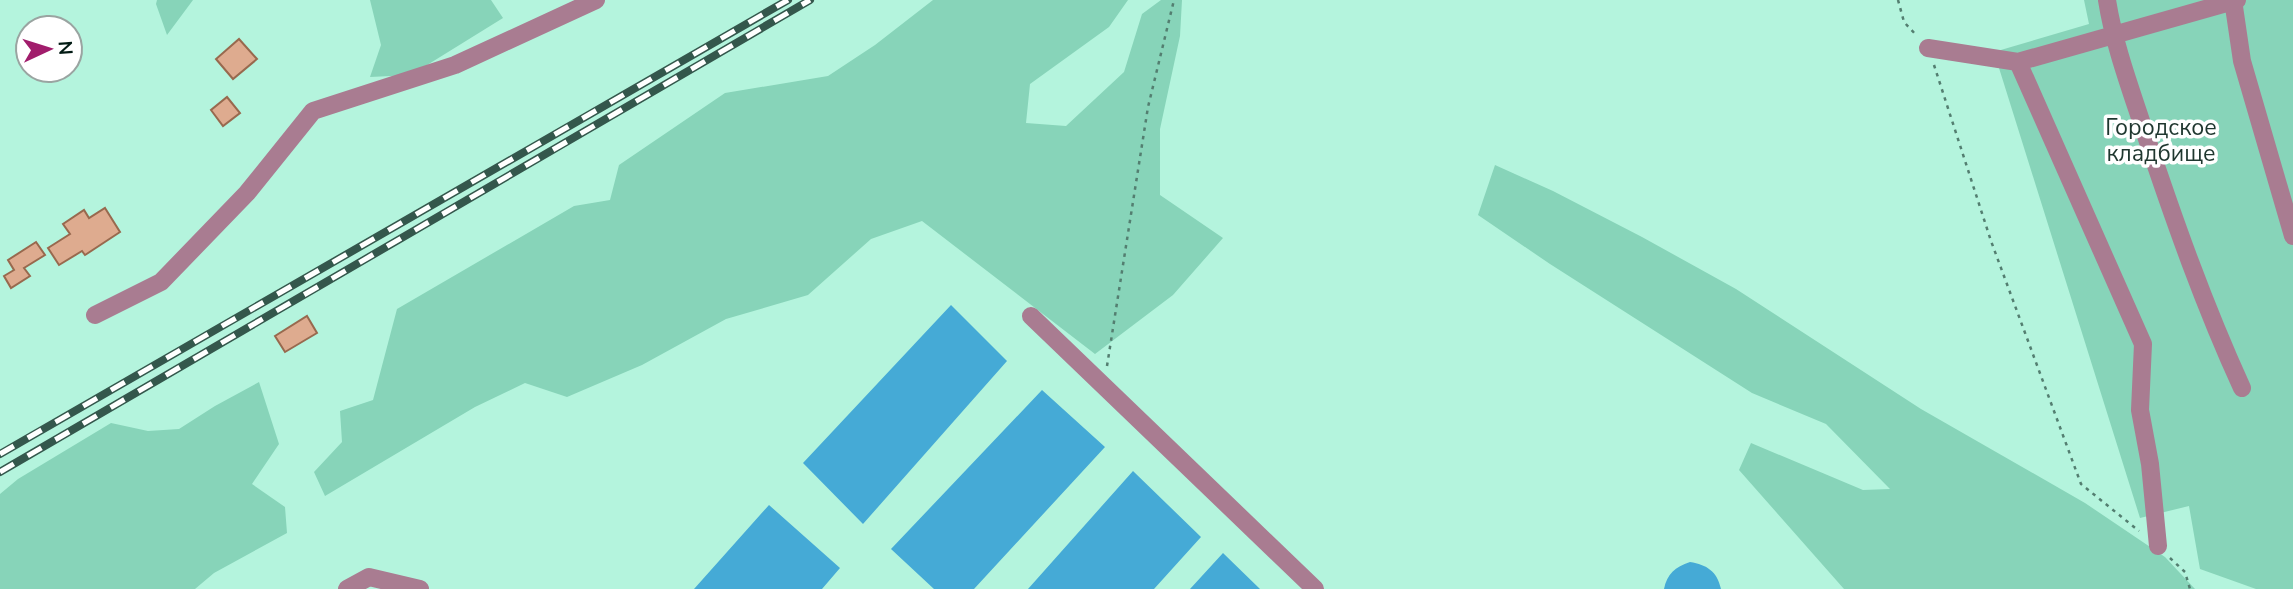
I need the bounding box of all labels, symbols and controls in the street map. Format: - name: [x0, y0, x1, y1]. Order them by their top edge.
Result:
- north arrow: [14, 14, 84, 84]
- text: N: [51, 40, 78, 56]
- park label: Городское кладбище: [2105, 112, 2217, 169]

